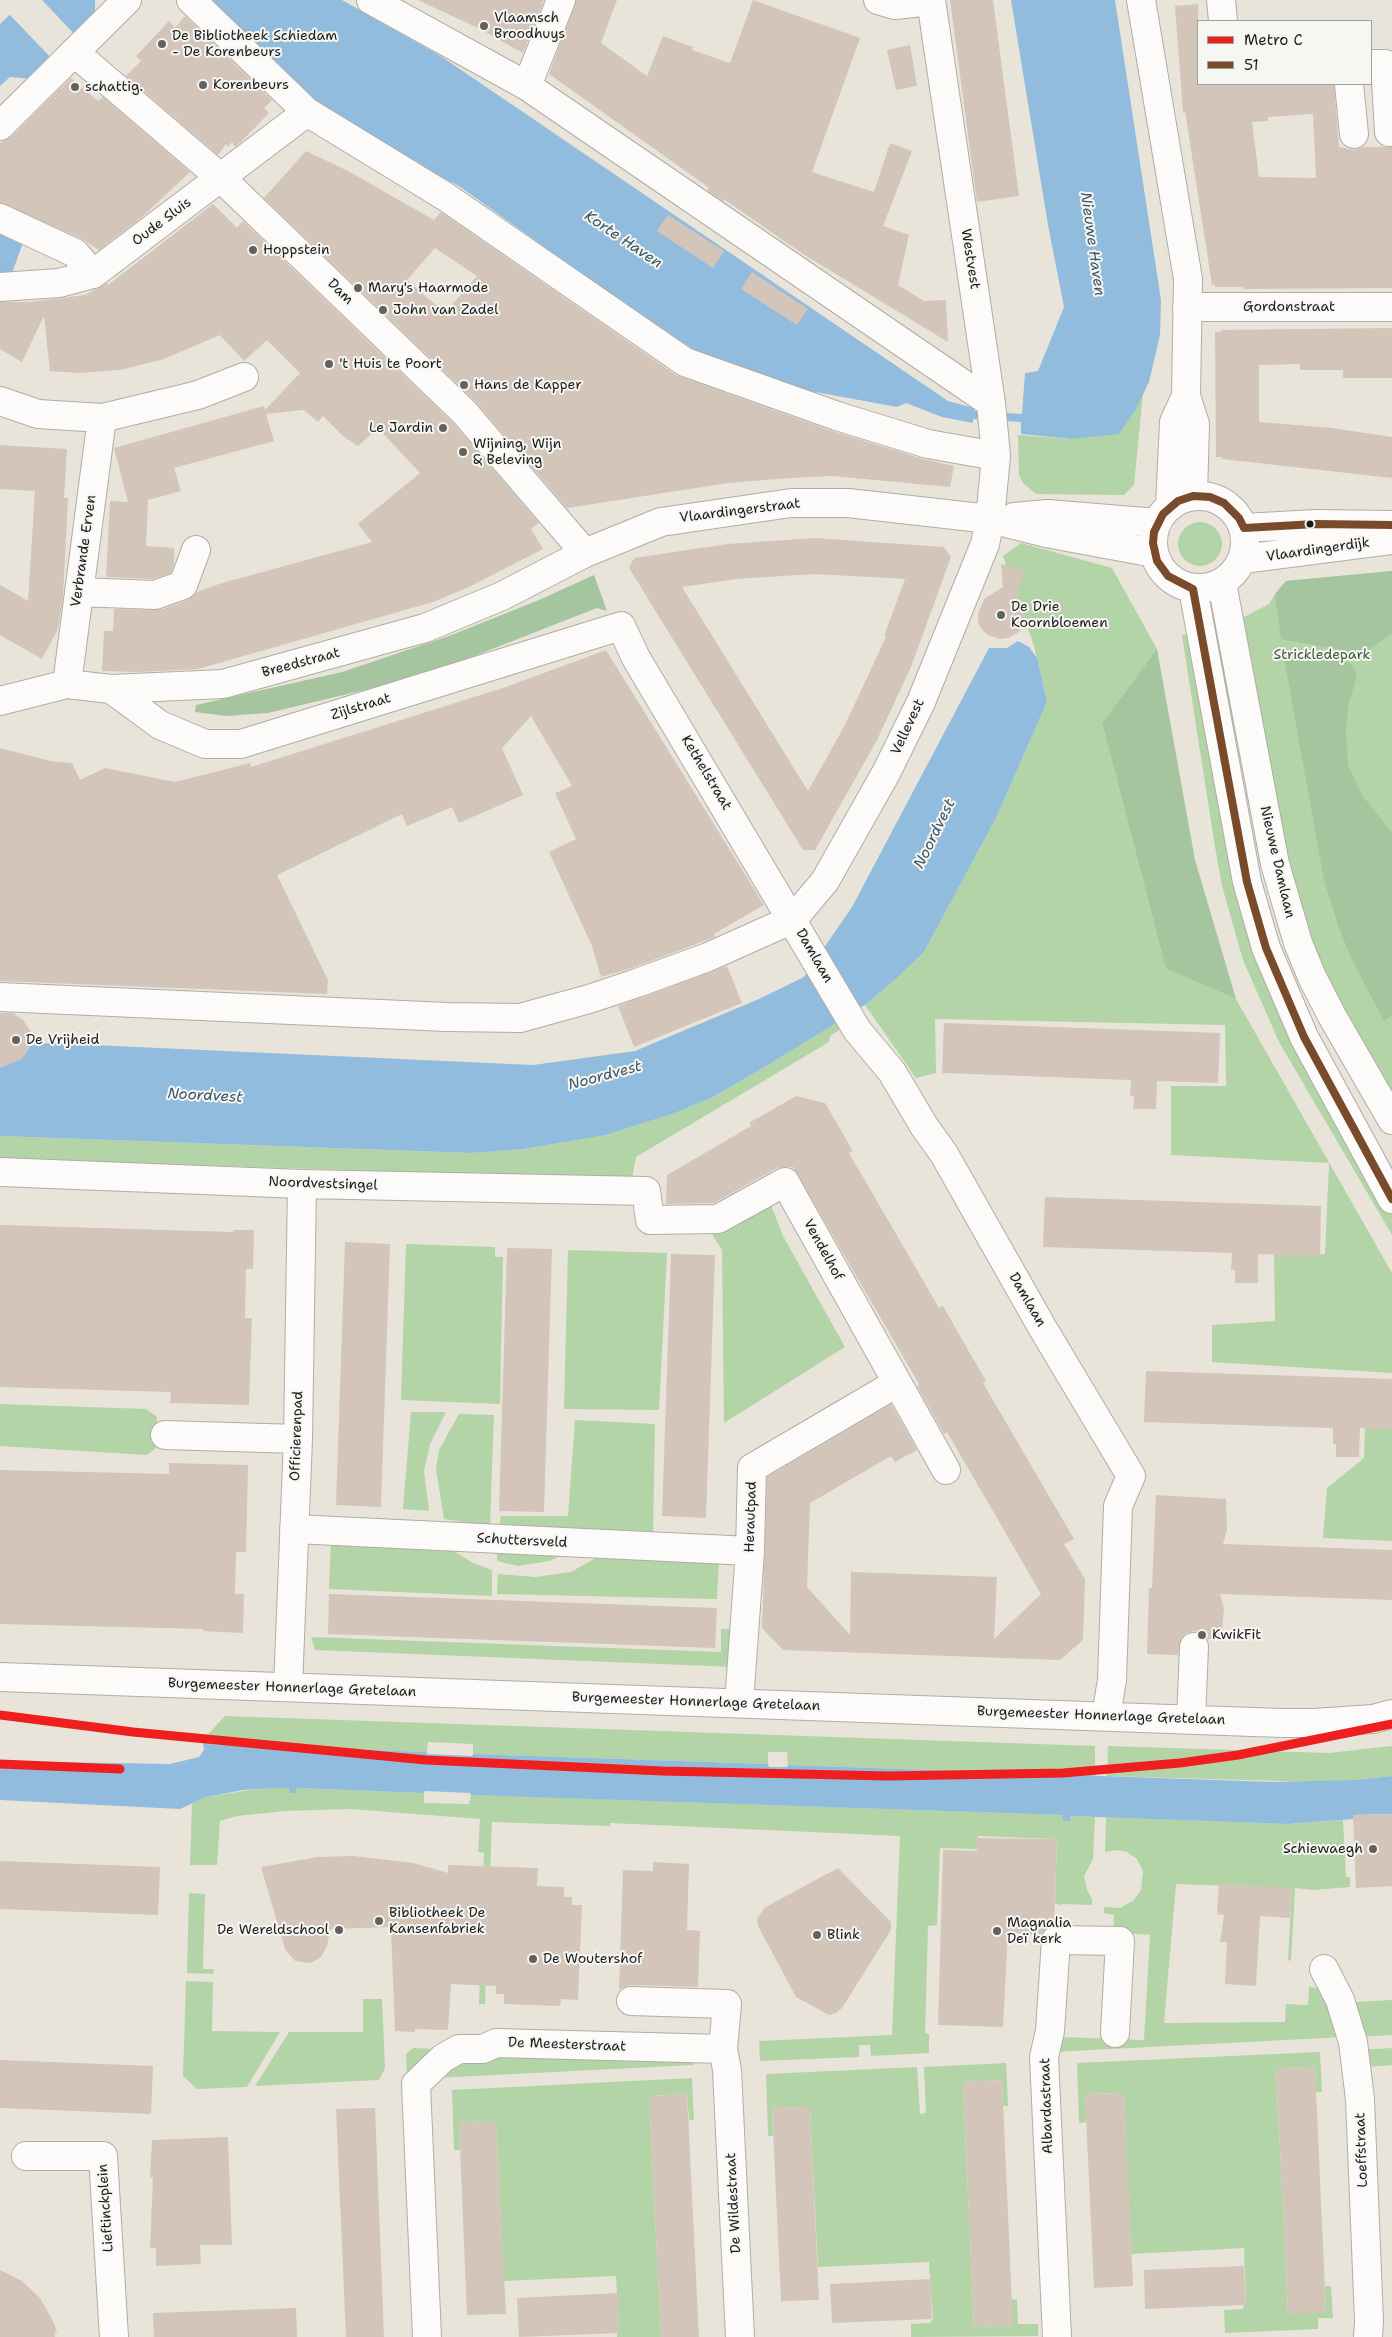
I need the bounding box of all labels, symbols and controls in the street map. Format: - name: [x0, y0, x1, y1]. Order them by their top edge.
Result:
- place label: Vlaamsch Broodhuys: [494, 10, 565, 42]
- marker: Vlaamsch Broodhuys: [478, 20, 490, 32]
- legend: [1197, 20, 1372, 85]
- place label: De Bibliotheek Schiedam - De Korenbeurs: [172, 28, 337, 60]
- text: Metro C: [1244, 30, 1303, 50]
- marker: De Bibliotheek Schiedam - De Korenbeurs: [156, 38, 168, 50]
- text: 51: [1244, 55, 1259, 75]
- place label: Korenbeurs: [213, 77, 289, 93]
- place label: schattig.: [85, 79, 143, 95]
- marker: Korenbeurs: [197, 79, 209, 91]
- marker: schattig.: [69, 81, 81, 93]
- water label: Nieuwe Haven: [1076, 191, 1108, 297]
- street label: Oude Sluis: [129, 194, 195, 250]
- water label: Korte Haven: [581, 207, 665, 273]
- street label: Westvest: [957, 227, 983, 291]
- place label: Hoppstein: [263, 242, 330, 258]
- marker: Hoppstein: [247, 244, 259, 256]
- street label: Dam: [324, 276, 356, 308]
- place label: Mary's Haarmode: [368, 280, 489, 296]
- marker: Mary's Haarmode: [352, 282, 364, 294]
- street label: Gordonstraat: [1243, 299, 1335, 315]
- place label: John van Zadel: [393, 302, 498, 318]
- marker: John van Zadel: [377, 304, 389, 316]
- place label: 't Huis te Poort: [339, 356, 442, 372]
- marker: 't Huis te Poort: [323, 358, 335, 370]
- place label: Hans de Kapper: [474, 377, 582, 393]
- marker: Hans de Kapper: [458, 379, 470, 391]
- place label: Le Jardin: [369, 420, 433, 436]
- marker: Le Jardin: [437, 422, 449, 434]
- place label: Wijning, Wijn & Beleving: [473, 436, 561, 468]
- marker: Wijning, Wijn & Beleving: [457, 446, 469, 458]
- street label: Verbrande Erven: [68, 494, 100, 608]
- street label: Vlaardingerstraat: [679, 495, 801, 527]
- unlabelled marker: [1305, 519, 1315, 529]
- street label: Vlaardingerdijk: [1265, 534, 1371, 566]
- place label: De Drie Koornbloemen: [1011, 599, 1108, 632]
- marker: De Drie Koornbloemen: [995, 609, 1007, 621]
- street label: Breedstraat: [260, 645, 342, 681]
- park label: Strickledepark: [1273, 647, 1371, 663]
- street label: Zijlstraat: [329, 690, 393, 724]
- street label: Vellevest: [888, 696, 928, 758]
- street label: Kethelstraat: [677, 733, 735, 813]
- water label: Noordvest: [910, 796, 960, 872]
- street label: Nieuwe Damlaan: [1256, 804, 1298, 920]
- street label: Damlaan: [792, 926, 836, 986]
- place label: De Vrijheid: [26, 1032, 99, 1048]
- marker: De Vrijheid: [10, 1034, 22, 1046]
- water label: Noordvest: [566, 1058, 644, 1094]
- water label: Noordvest: [167, 1085, 243, 1107]
- street label: Noordvestsingel: [268, 1174, 378, 1194]
- street label: Vendelhof: [799, 1216, 847, 1284]
- street label: Damlaan: [1005, 1270, 1049, 1330]
- street label: Officierenpad: [287, 1391, 307, 1481]
- street label: Herautpad: [741, 1481, 761, 1553]
- street label: Schuttersveld: [476, 1530, 568, 1552]
- place label: KwikFit: [1212, 1627, 1261, 1643]
- marker: KwikFit: [1196, 1629, 1208, 1641]
- street label: Burgemeester Honnerlage Gretelaan: [167, 1675, 417, 1701]
- street label: Burgemeester Honnerlage Gretelaan: [571, 1689, 821, 1715]
- street label: Burgemeester Honnerlage Gretelaan: [976, 1703, 1226, 1729]
- place label: Schiewaegh: [1283, 1841, 1363, 1857]
- marker: Schiewaegh: [1367, 1843, 1379, 1855]
- place label: Bibliotheek De Kansenfabriek: [389, 1905, 485, 1938]
- marker: Bibliotheek De Kansenfabriek: [373, 1915, 385, 1927]
- place label: Magnalia Deï kerk: [1007, 1915, 1071, 1948]
- place label: De Wereldschool: [217, 1922, 329, 1938]
- marker: De Wereldschool: [333, 1924, 345, 1936]
- marker: Magnalia Deï kerk: [991, 1925, 1003, 1937]
- place label: Blink: [827, 1927, 860, 1943]
- marker: Blink: [811, 1929, 823, 1941]
- place label: De Woutershof: [543, 1951, 642, 1967]
- marker: De Woutershof: [527, 1953, 539, 1965]
- street label: De Meesterstraat: [508, 2035, 626, 2055]
- street label: Albardastraat: [1037, 2058, 1057, 2154]
- street label: Loeffstraat: [1352, 2112, 1372, 2188]
- street label: De Wildestraat: [723, 2152, 745, 2254]
- street label: Lieftinckplein: [95, 2163, 117, 2253]

